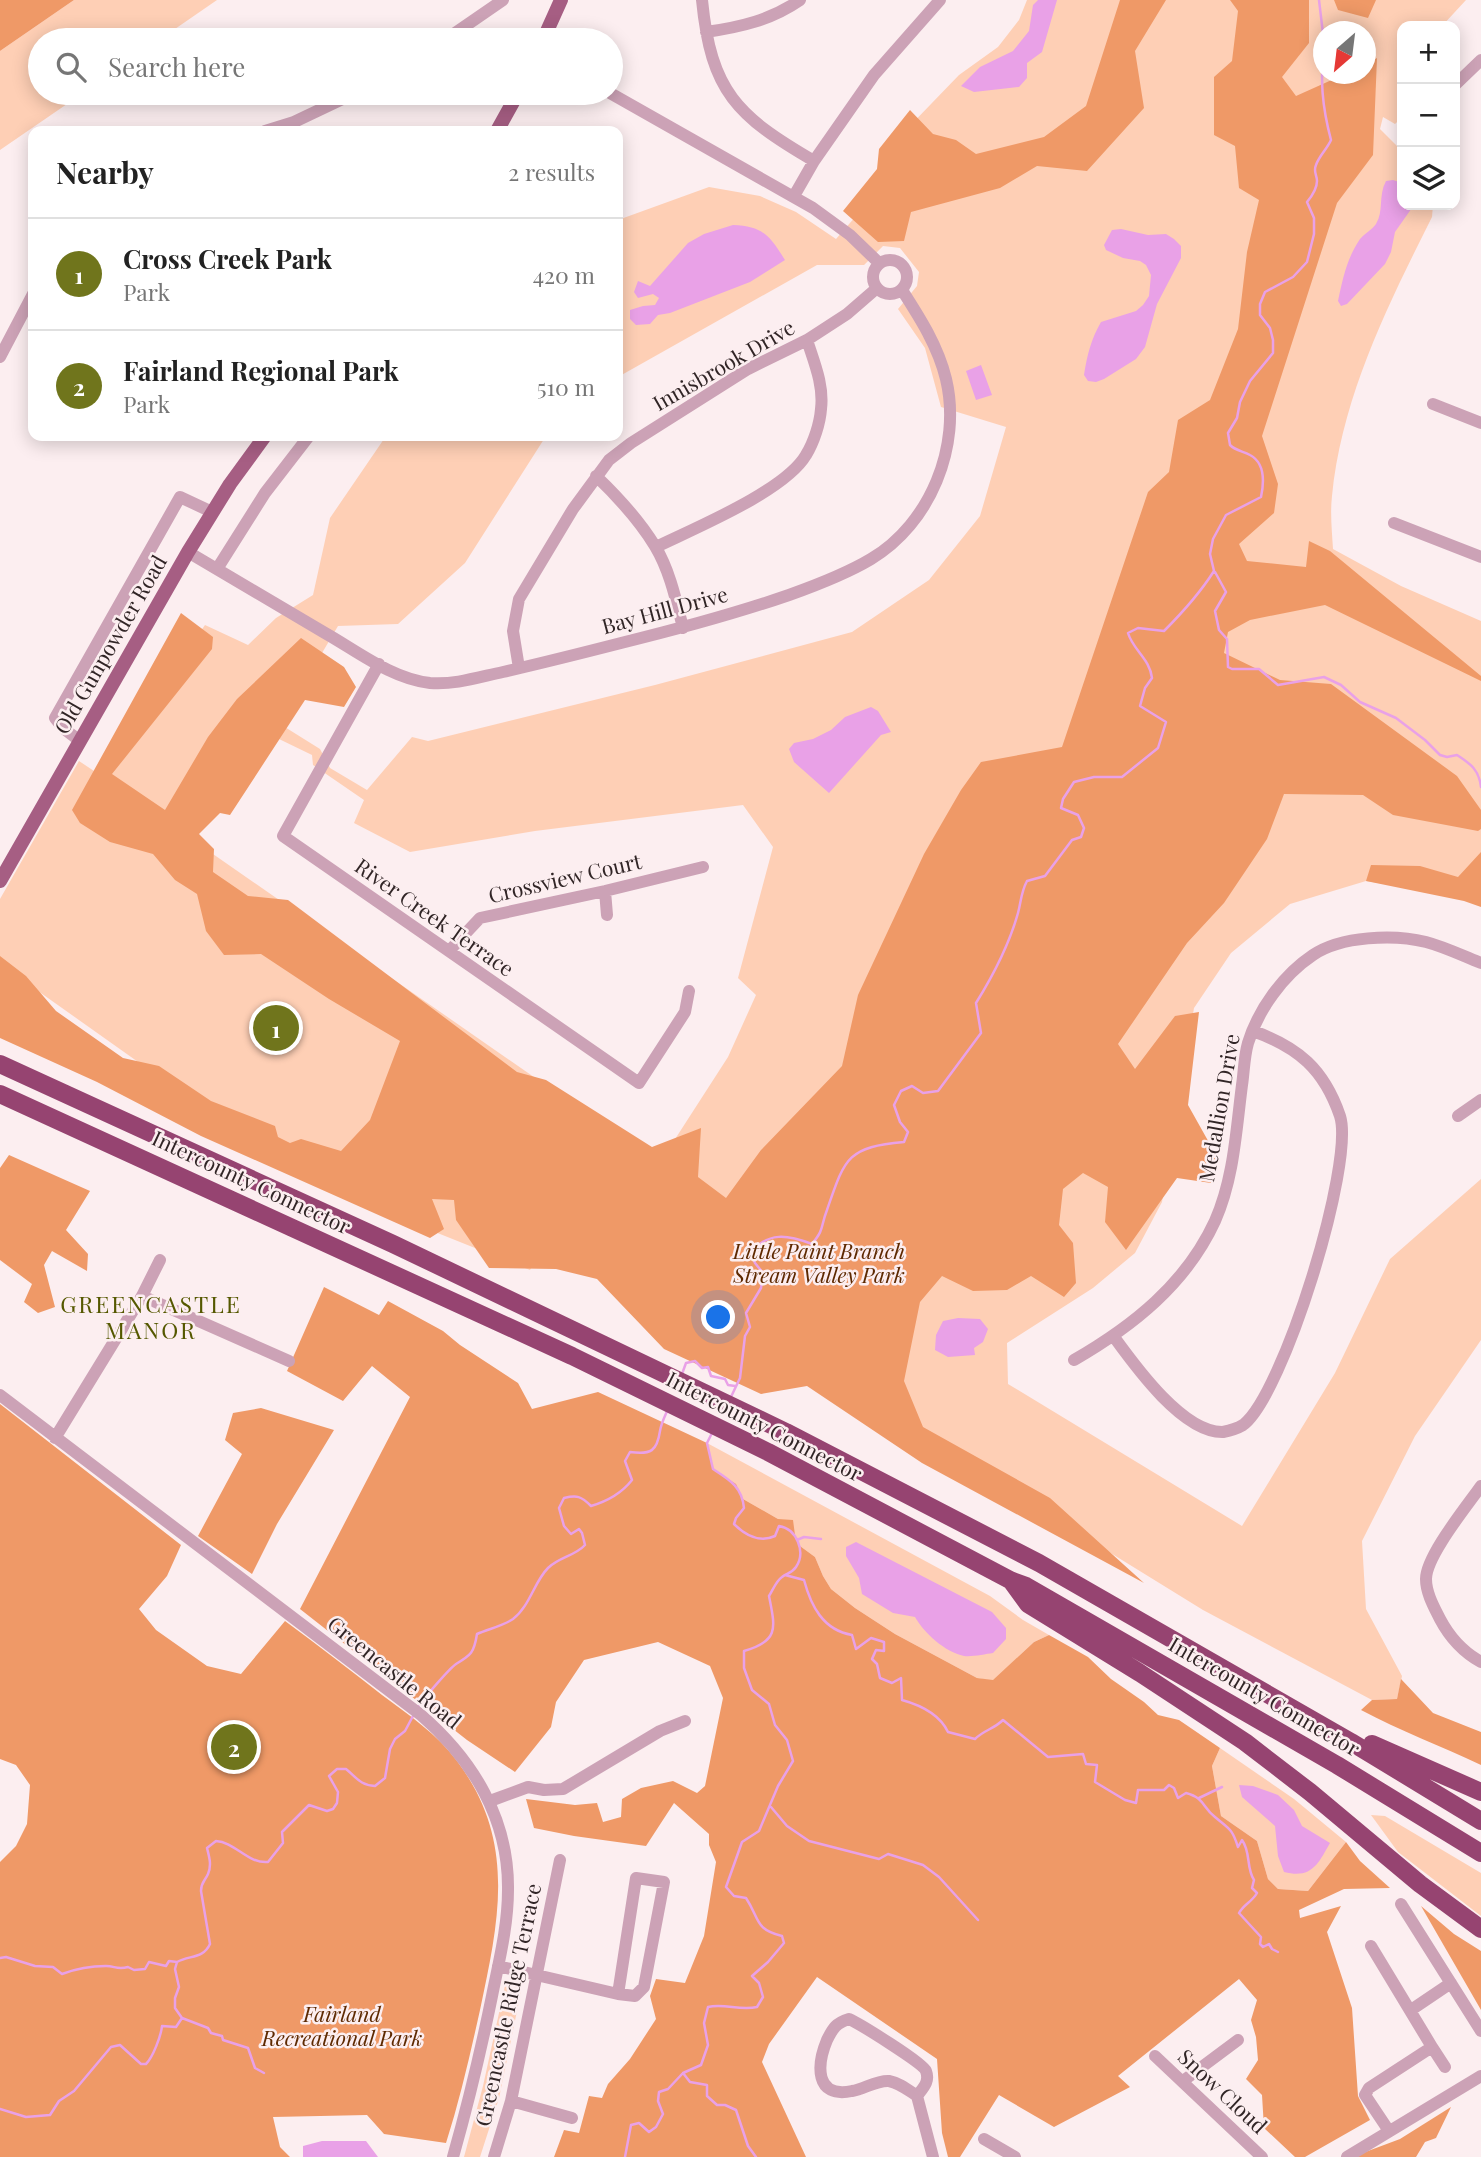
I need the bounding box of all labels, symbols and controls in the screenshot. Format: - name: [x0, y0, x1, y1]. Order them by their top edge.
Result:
- north arrow: [1313, 21, 1376, 84]
- map controls: [1397, 21, 1460, 210]
- button: +: [1397, 21, 1460, 84]
- search box: [28, 28, 623, 105]
- icon: search: [52, 48, 90, 86]
- text: Search here: [108, 49, 245, 84]
- button: −: [1397, 84, 1460, 147]
- button: layers: [1397, 147, 1460, 210]
- text: Nearby: [56, 152, 154, 192]
- text: 2 results: [508, 156, 595, 187]
- text: Cross Creek Park: [123, 241, 332, 276]
- text: 1: [75, 259, 83, 290]
- text: 420 m: [533, 259, 595, 290]
- text: Park: [123, 276, 170, 307]
- street label: Innisbrook Drive: [647, 312, 799, 416]
- text: Fairland Regional Park: [123, 353, 399, 388]
- text: 2: [73, 371, 85, 402]
- text: 510 m: [537, 371, 595, 402]
- text: Park: [123, 388, 170, 419]
- street label: Old Gunpowder Road: [47, 549, 172, 739]
- street label: Bay Hill Drive: [598, 579, 731, 639]
- street label: Crossview Court: [485, 846, 644, 908]
- street label: River Creek Terrace: [350, 851, 520, 982]
- pin: 1: [253, 1002, 299, 1054]
- street label: Medallion Drive: [1191, 1031, 1245, 1184]
- street label: Intercounty Connector: [148, 1123, 356, 1240]
- park label: Little Paint Branch Stream Valley Park: [732, 1236, 905, 1288]
- district label: GREENCASTLE MANOR: [60, 1288, 242, 1345]
- your location: [701, 1300, 735, 1334]
- street label: Intercounty Connector: [662, 1364, 868, 1487]
- street label: Greencastle Road: [323, 1609, 468, 1734]
- street label: Intercounty Connector: [1164, 1629, 1366, 1762]
- pin: 2: [211, 1721, 257, 1773]
- street label: Greencastle Ridge Terrace: [468, 1881, 546, 2129]
- park label: Fairland Recreational Park: [261, 1999, 422, 2051]
- street label: Snow Cloud: [1173, 2042, 1274, 2139]

